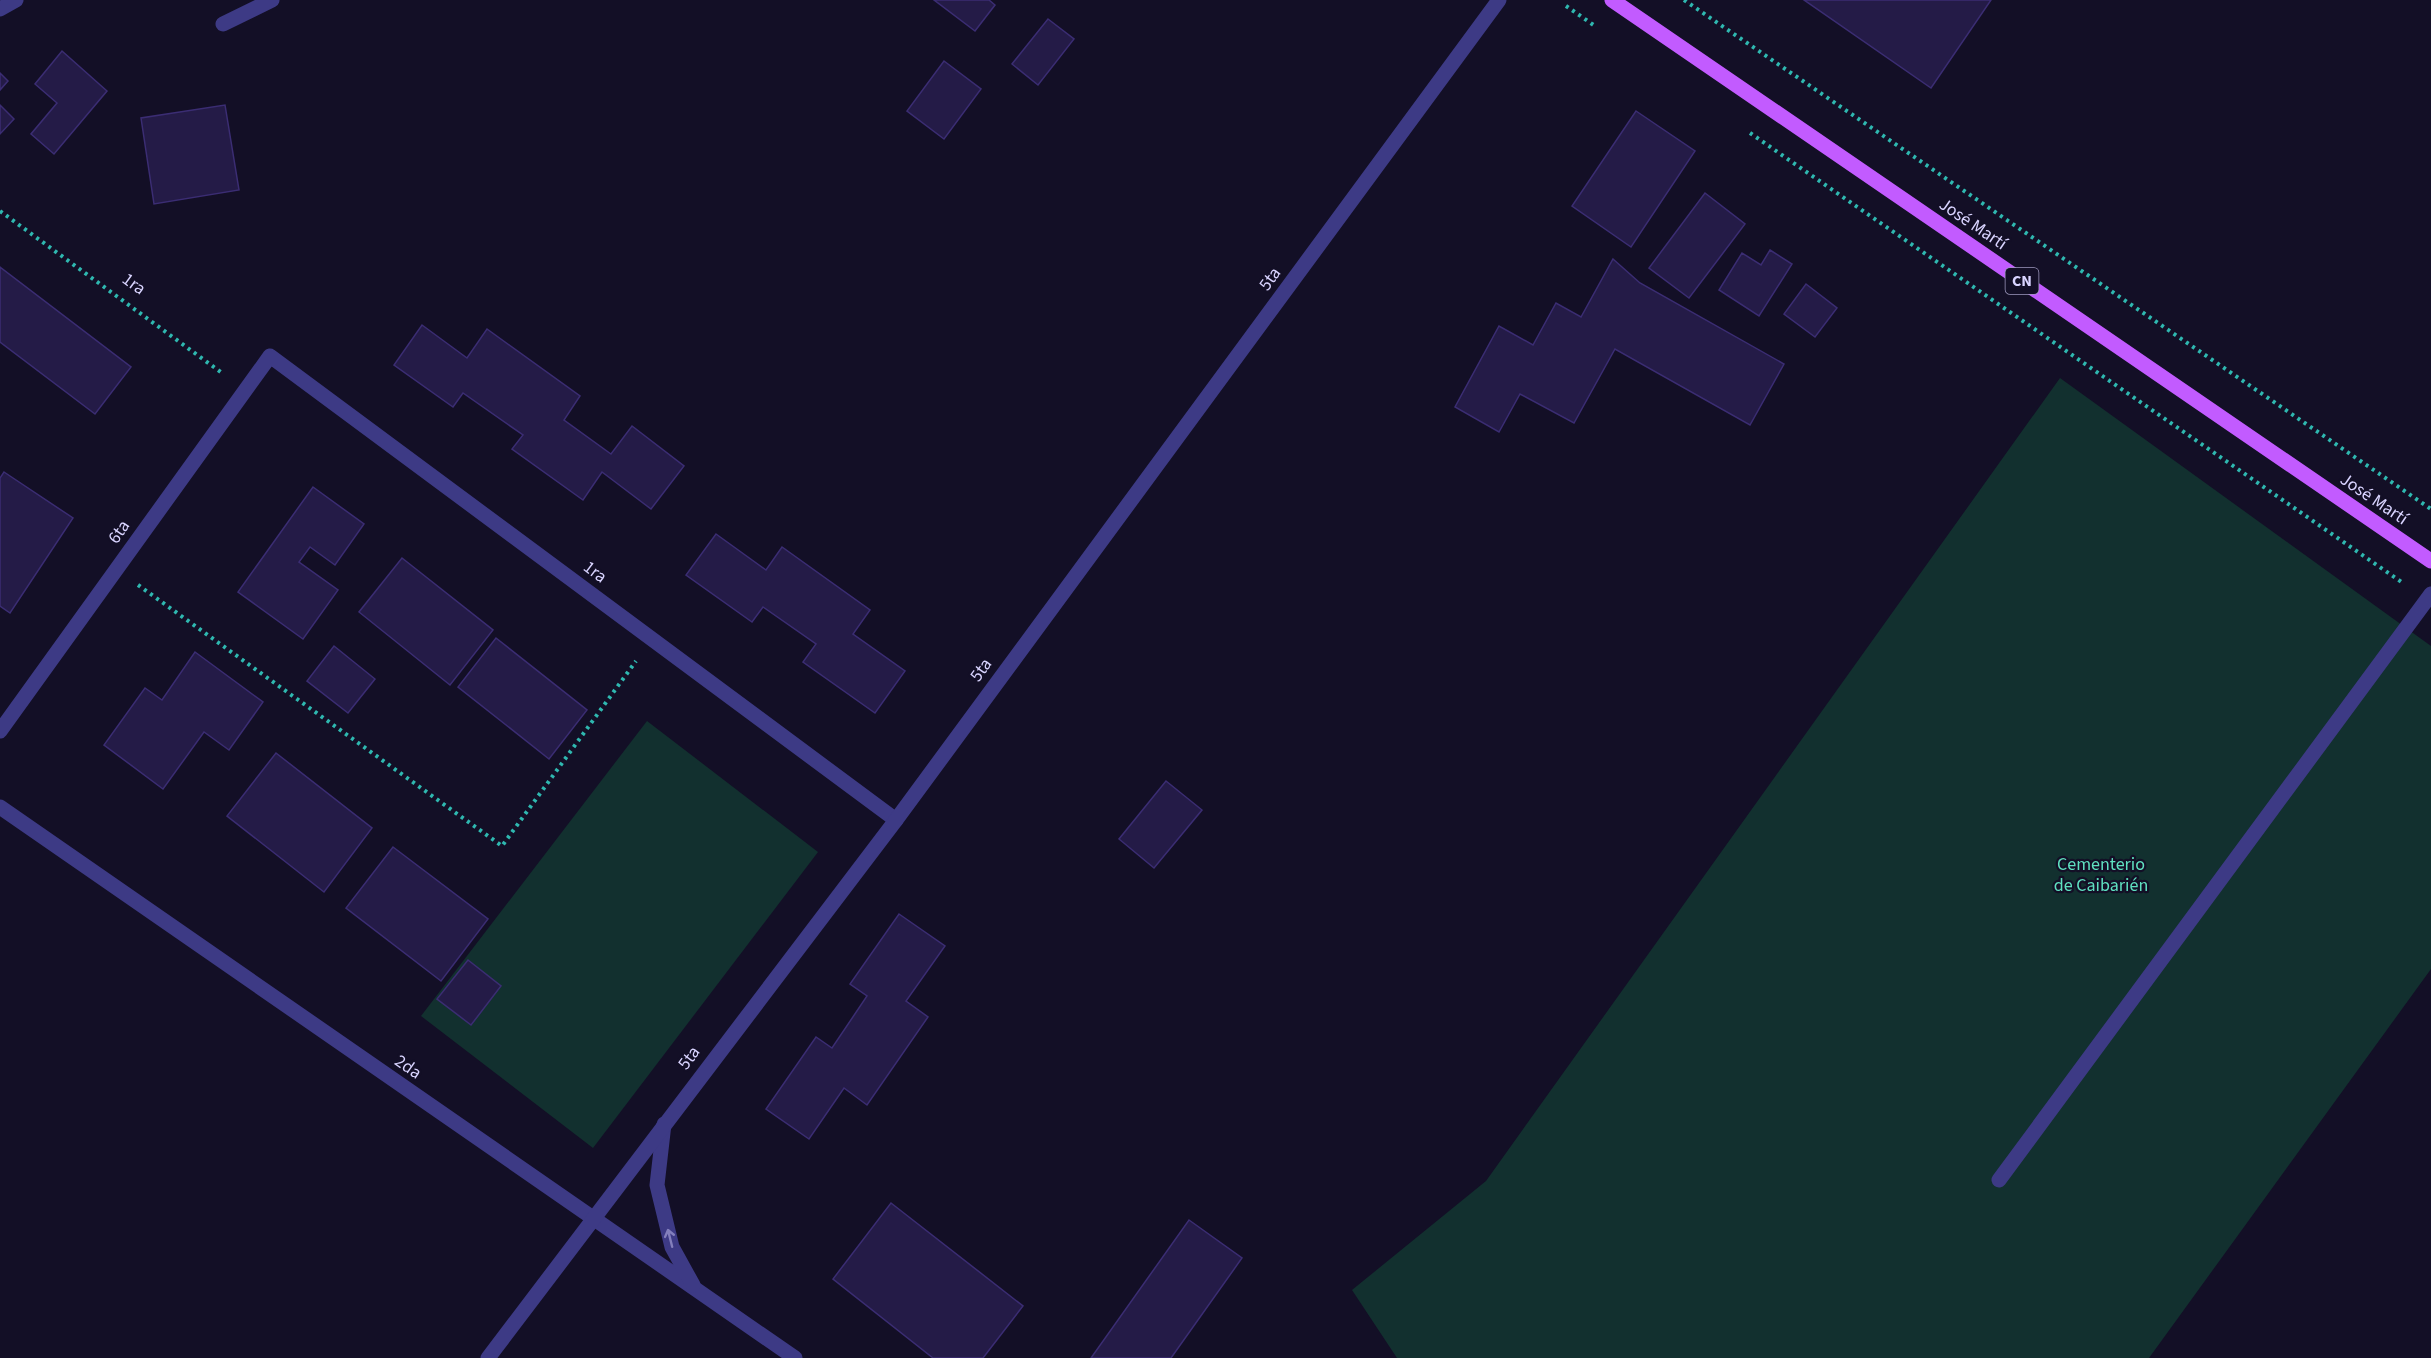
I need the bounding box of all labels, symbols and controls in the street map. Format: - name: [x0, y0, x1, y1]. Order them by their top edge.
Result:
- street label: José Martí: [1934, 192, 2013, 256]
- street label: 5ta: [1253, 262, 1287, 296]
- street label: 1ra: [117, 267, 151, 301]
- road number: CN: [2006, 268, 2038, 294]
- street label: José Martí: [2335, 467, 2414, 531]
- street label: 6ta: [102, 515, 136, 549]
- street label: 1ra: [578, 555, 612, 589]
- street label: 5ta: [964, 653, 998, 687]
- park label: Cementerio de Caibarién: [2054, 852, 2148, 898]
- street label: 5ta: [672, 1041, 706, 1075]
- street label: 2da: [389, 1049, 427, 1085]
- one-way arrow: [663, 1229, 675, 1248]

